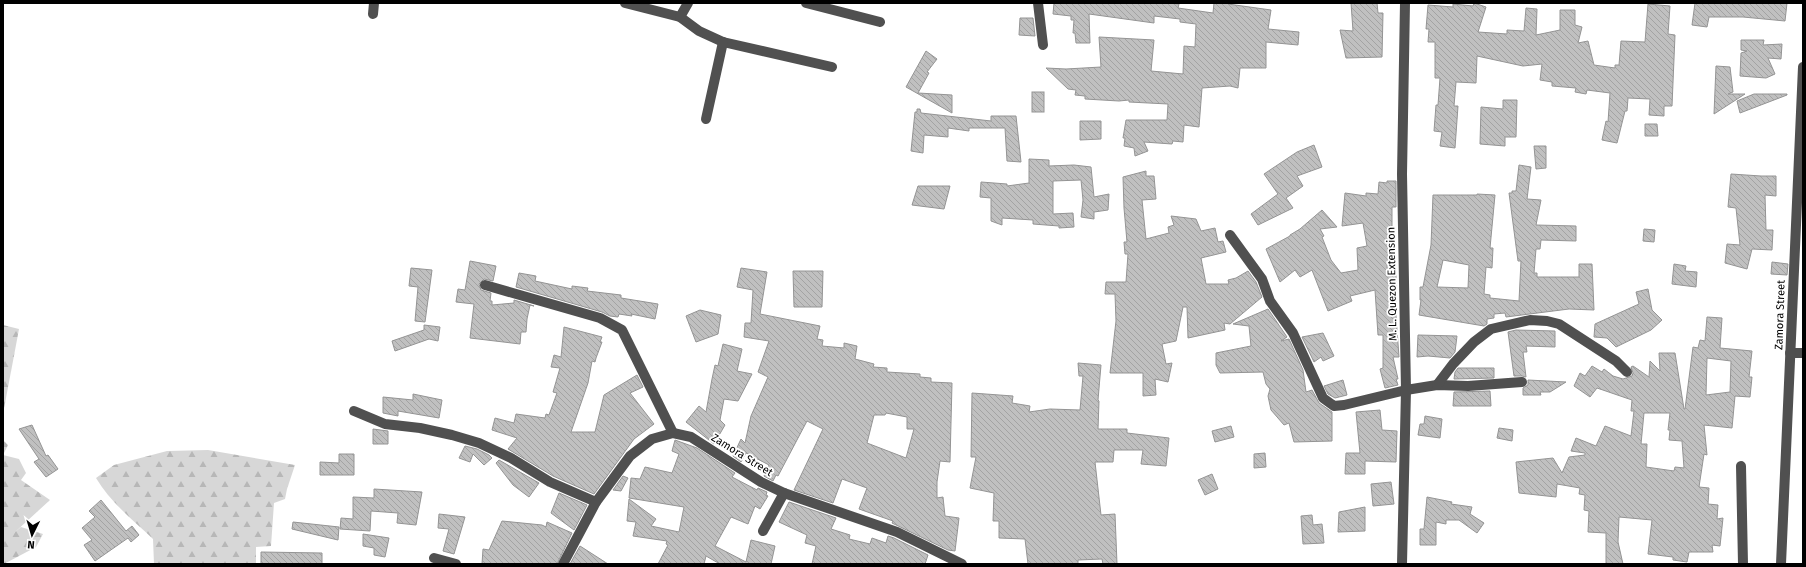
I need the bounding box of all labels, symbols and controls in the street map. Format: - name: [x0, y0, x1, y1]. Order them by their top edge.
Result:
- street label: M. L. Quezon Extension: [1385, 227, 1399, 341]
- street label: Zamora Street: [1772, 280, 1788, 350]
- street label: Zamora Street: [709, 431, 775, 479]
- north arrow: [12, 515, 52, 555]
- text: N: [27, 538, 35, 551]

